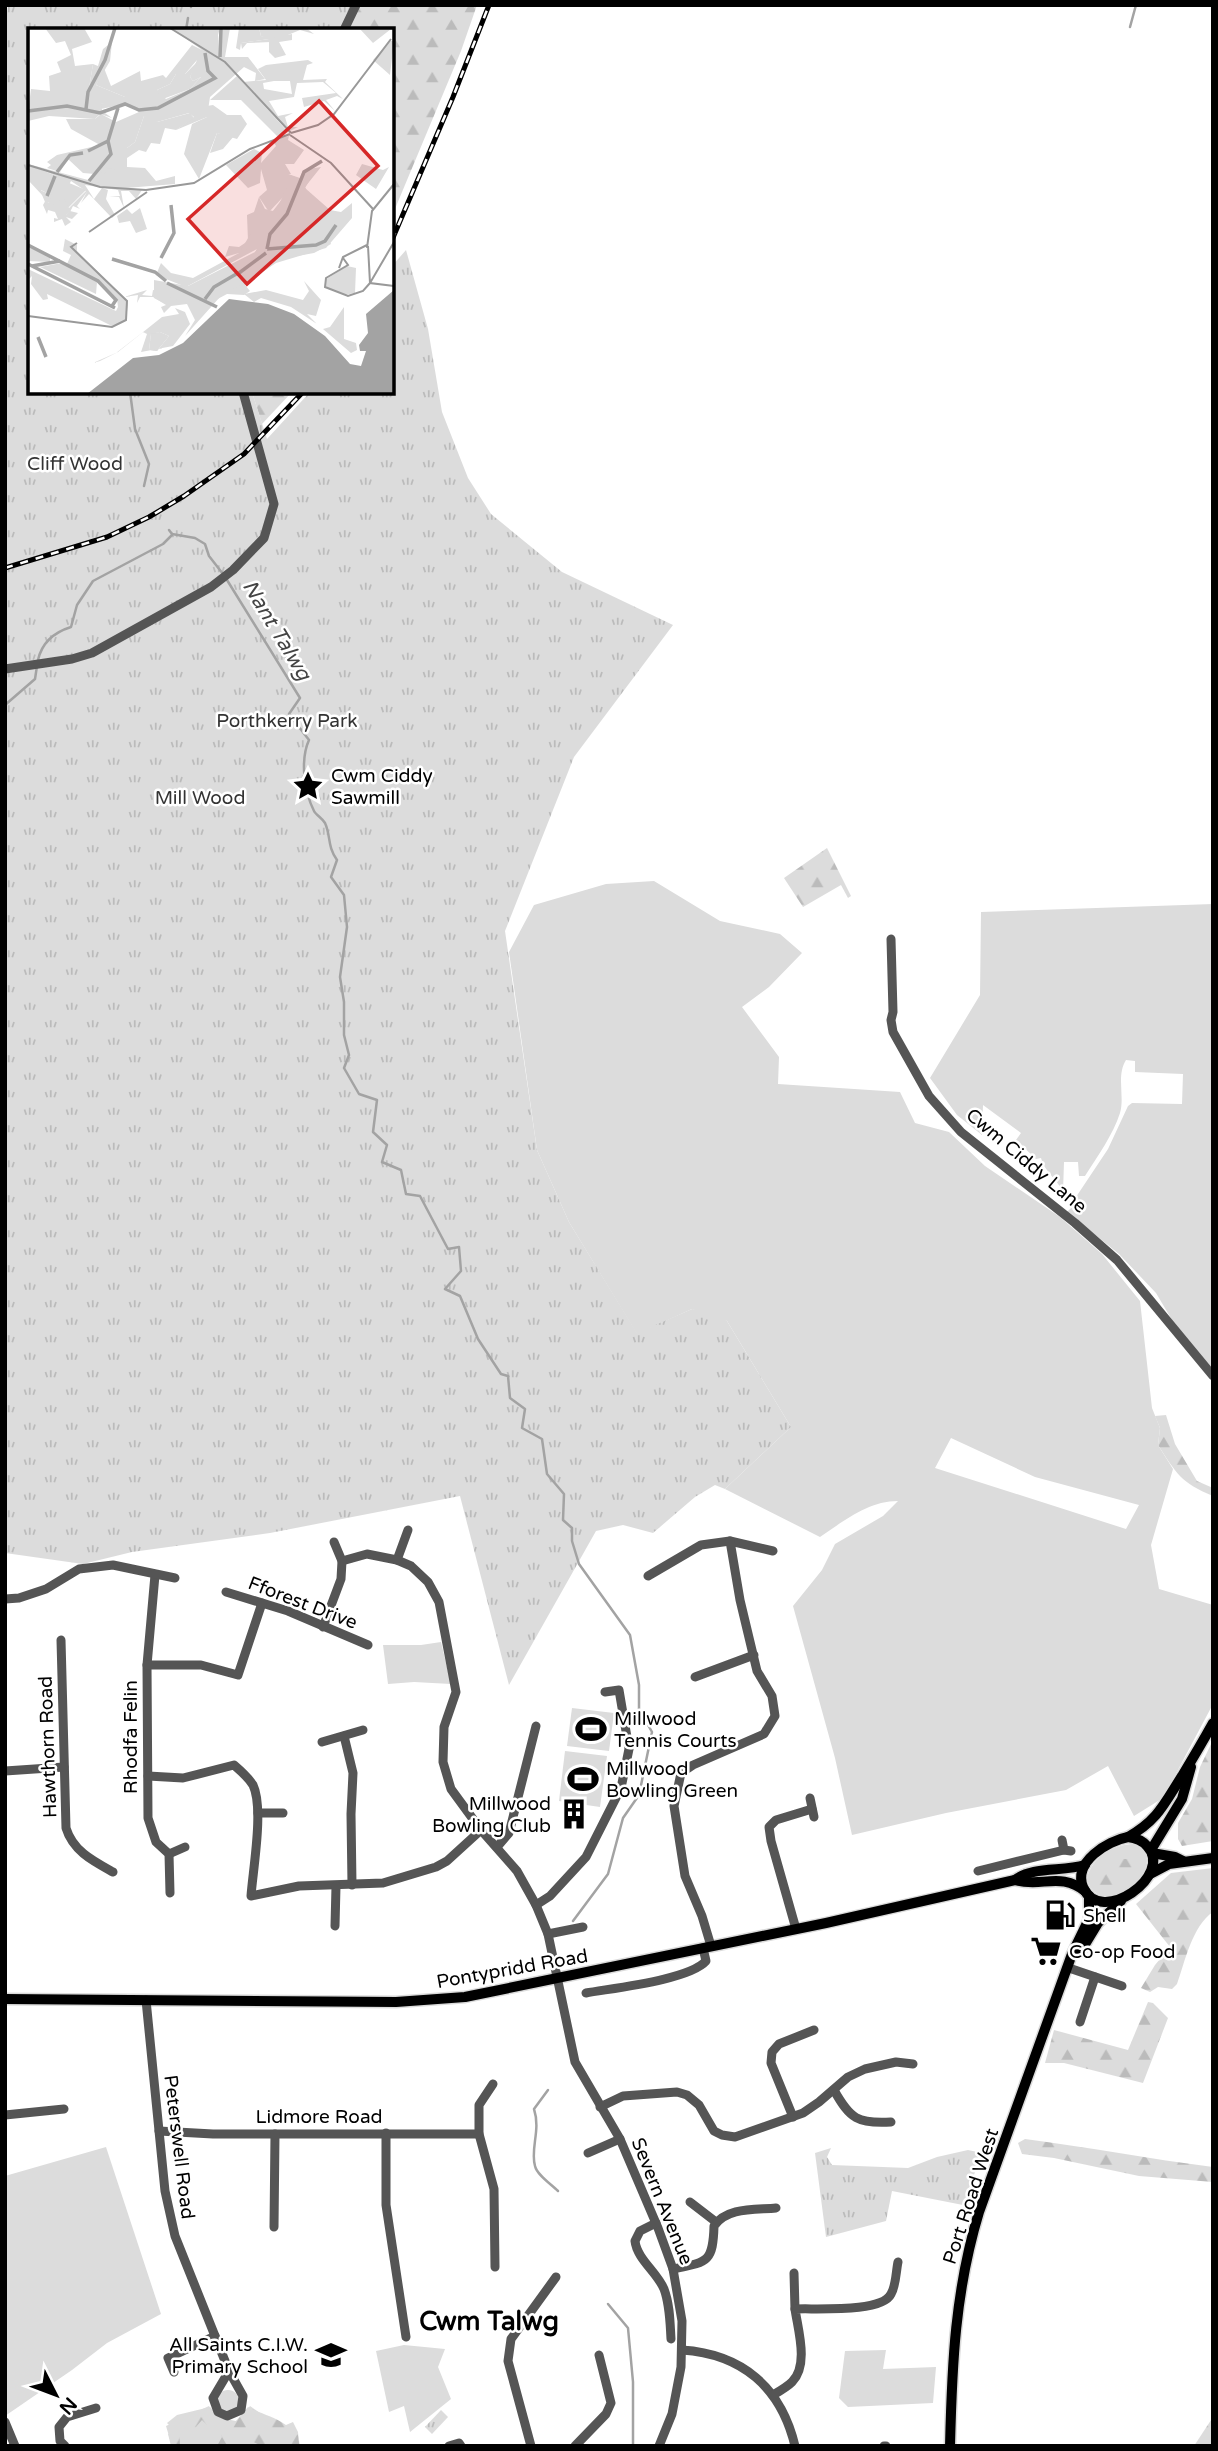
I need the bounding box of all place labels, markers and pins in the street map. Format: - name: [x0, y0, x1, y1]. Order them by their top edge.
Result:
- place label: Cwm Ciddy Sawmill: [331, 765, 433, 809]
- place icon: Cwm Ciddy Sawmill: [291, 769, 325, 803]
- place label: Millwood Tennis Courts: [614, 1708, 737, 1752]
- sports icon: Millwood Tennis Courts: [574, 1712, 608, 1746]
- place label: Millwood Bowling Green: [606, 1758, 738, 1802]
- sports icon: Millwood Bowling Green: [566, 1762, 600, 1796]
- place label: Millwood Bowling Club: [432, 1793, 551, 1837]
- building icon: Millwood Bowling Club: [557, 1797, 591, 1831]
- fuel station icon: Shell: [1043, 1898, 1077, 1932]
- place label: Shell: [1083, 1905, 1126, 1927]
- supermarket icon: Co-op Food: [1029, 1934, 1063, 1968]
- place label: Co-op Food: [1069, 1941, 1176, 1963]
- place label: All Saints C.I.W. Primary School: [169, 2334, 308, 2378]
- school or university icon: All Saints C.I.W. Primary School: [314, 2338, 348, 2372]

